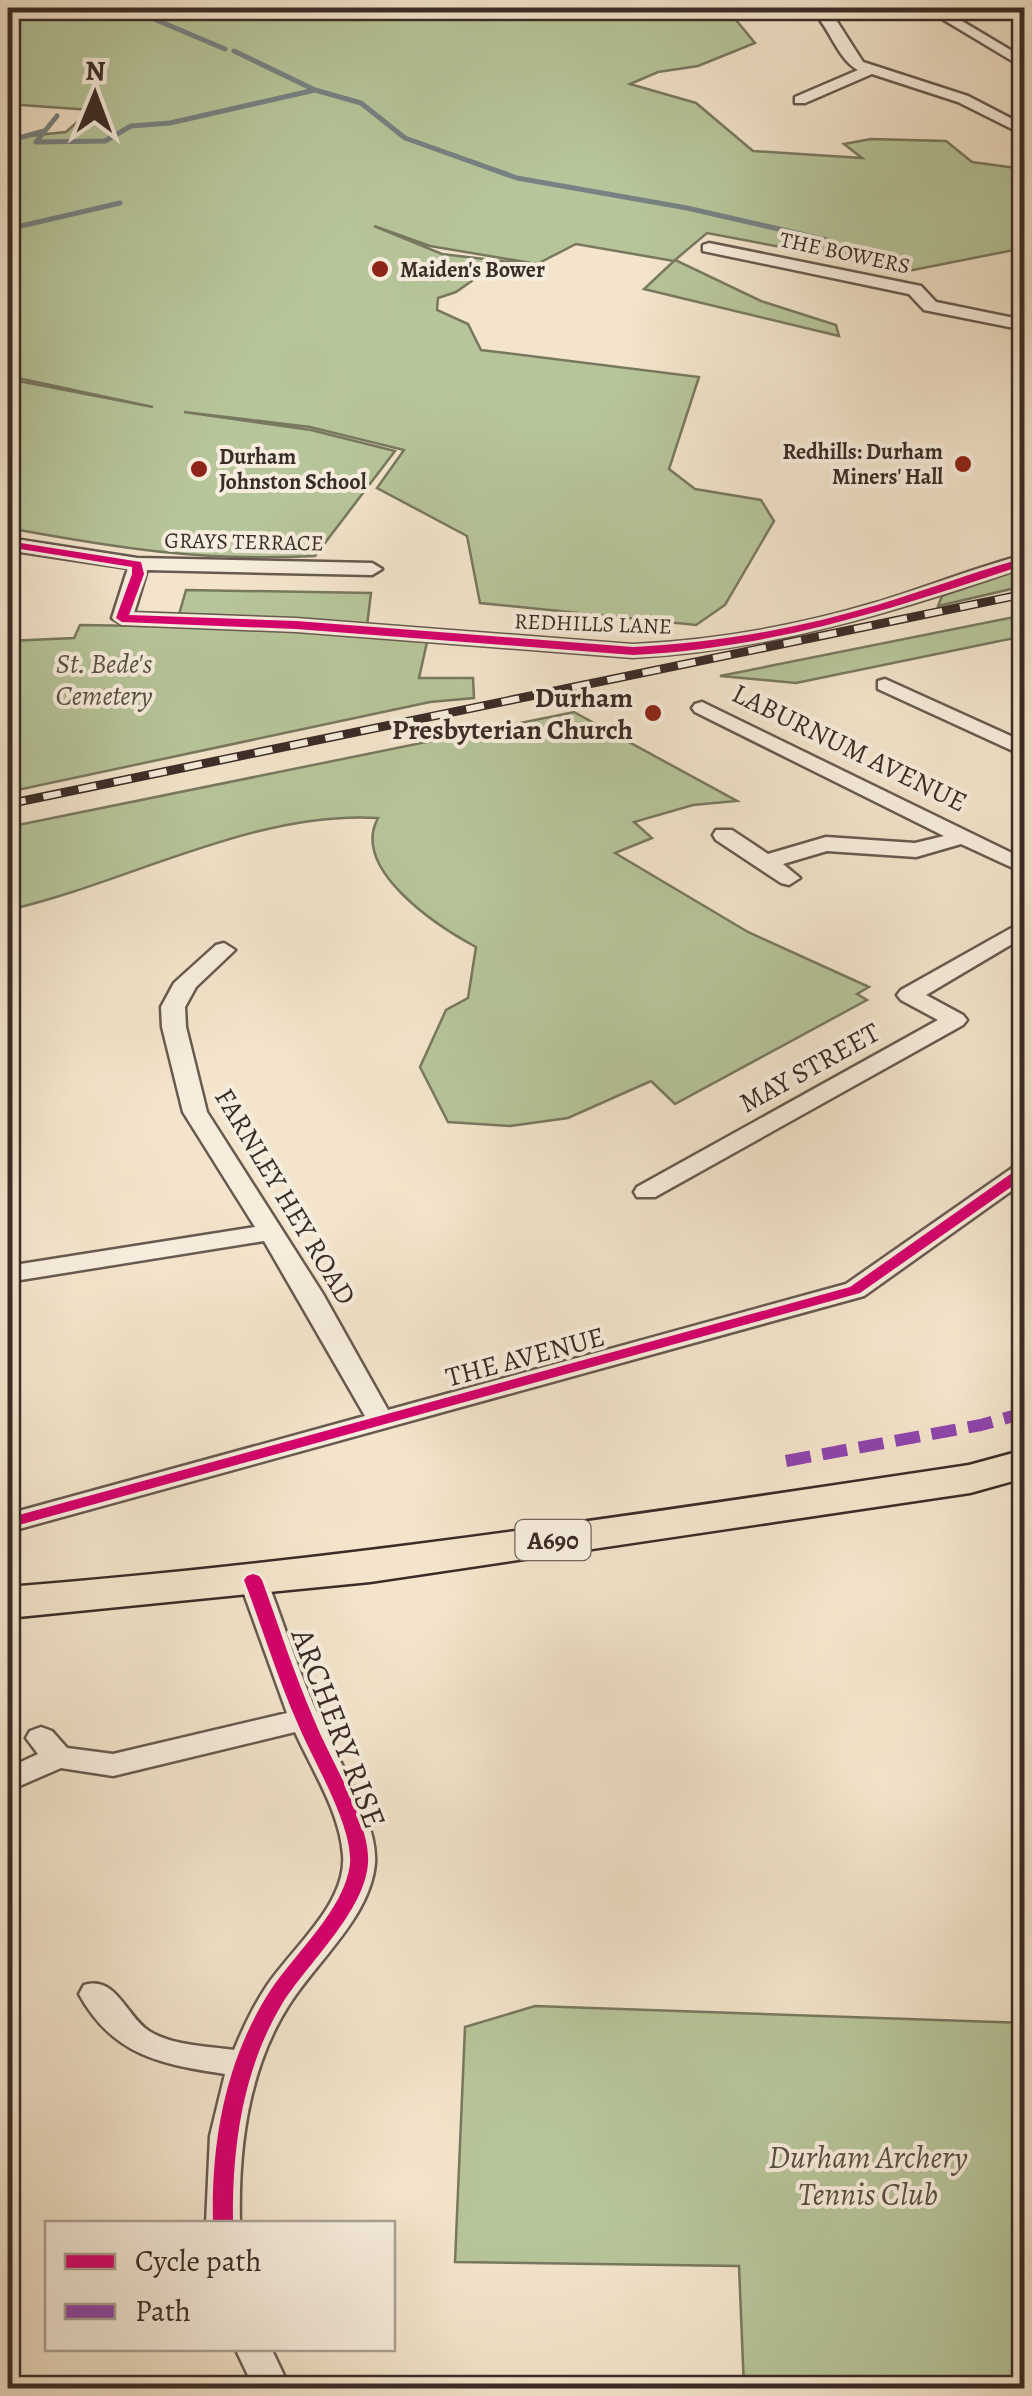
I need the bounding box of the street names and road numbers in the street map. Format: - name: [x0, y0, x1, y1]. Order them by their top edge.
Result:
- street label: THE BOWERS: [777, 225, 913, 281]
- street label: GRAYS TERRACE: [164, 526, 324, 558]
- street label: REDHILLS LANE: [514, 606, 672, 642]
- street label: LABURNUM AVENUE: [726, 674, 973, 821]
- street label: MAY STREET: [732, 1014, 887, 1122]
- street label: FARNLEY HEY ROAD: [205, 1081, 365, 1312]
- street label: THE AVENUE: [442, 1318, 609, 1396]
- road number: A690: [516, 1520, 590, 1560]
- street label: ARCHERY RISE: [280, 1621, 397, 1834]

